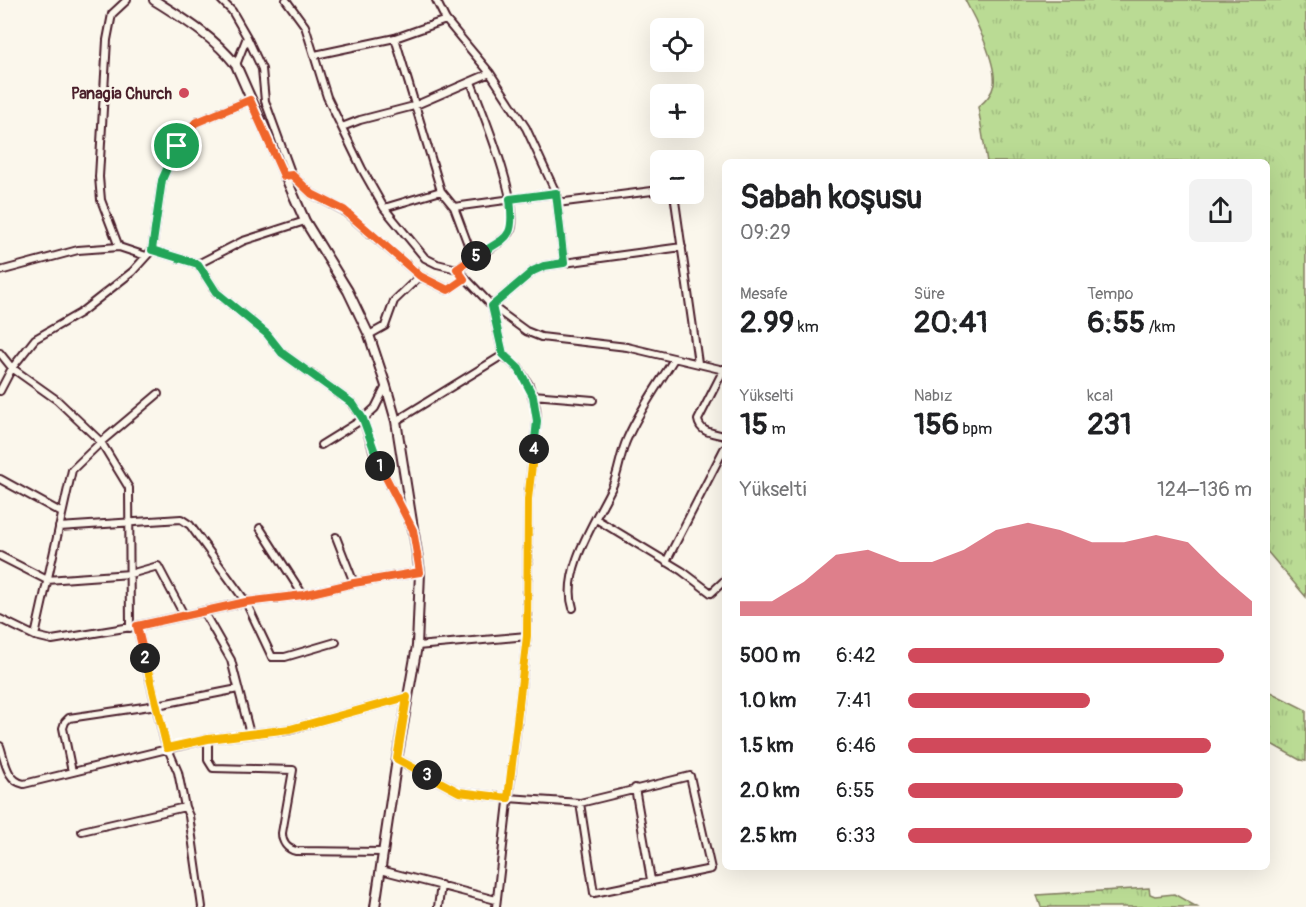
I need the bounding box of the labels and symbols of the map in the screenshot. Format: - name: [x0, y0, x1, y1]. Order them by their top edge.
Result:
- place label: Panagia Church: [71, 84, 172, 104]
- marker: Panagia Church: [177, 86, 191, 100]
- pin: [151, 120, 202, 171]
- pin: 5: [461, 241, 491, 271]
- pin: 4: [519, 434, 549, 464]
- pin: 1: [365, 451, 395, 481]
- pin: 2: [130, 643, 160, 673]
- pin: 3: [412, 760, 442, 790]

